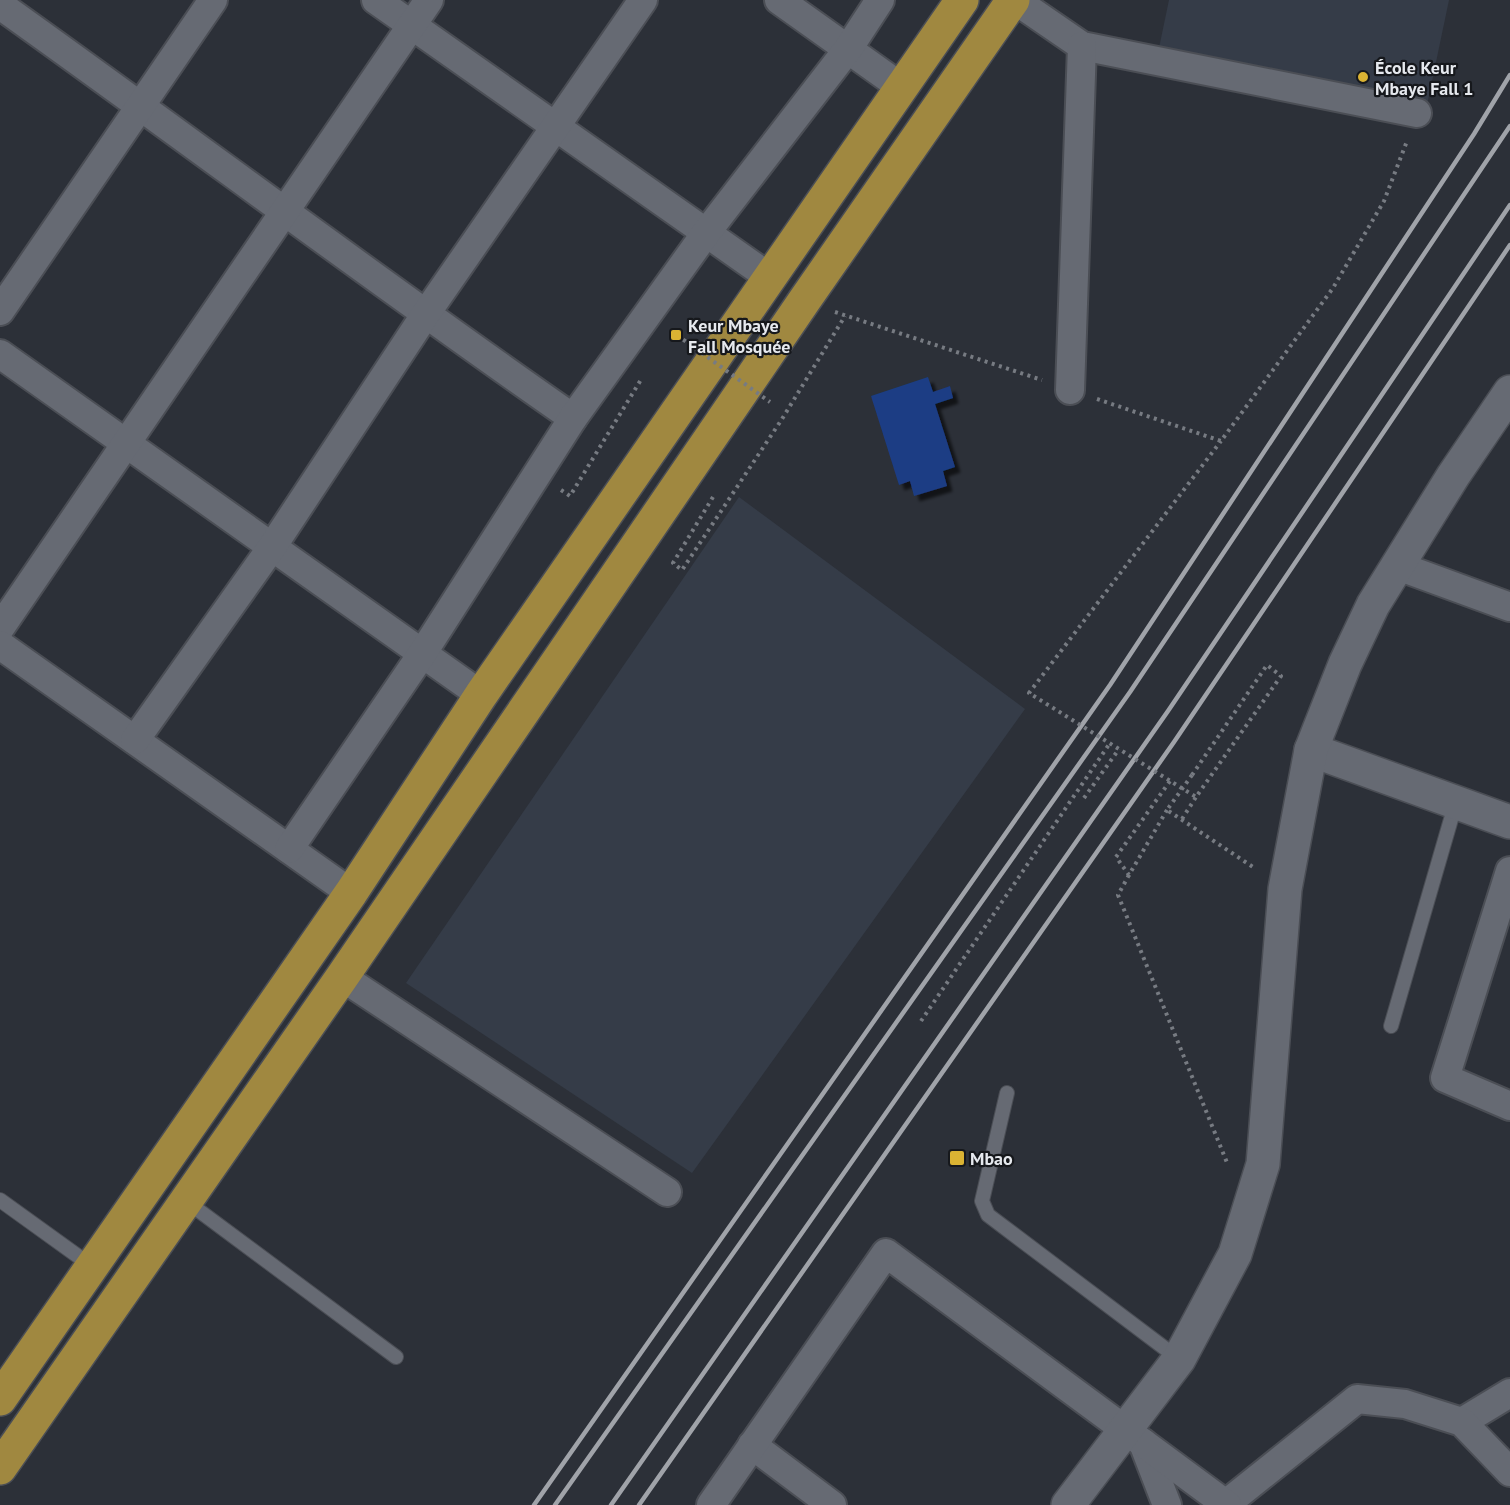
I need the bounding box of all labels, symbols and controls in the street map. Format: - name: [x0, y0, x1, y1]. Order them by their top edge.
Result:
- place label: École Keur Mbaye Fall 1: [1375, 56, 1474, 100]
- marker: École Keur Mbaye Fall 1: [1356, 70, 1370, 84]
- place label: Keur Mbaye Fall Mosquée: [688, 314, 790, 358]
- marker: Keur Mbaye Fall Mosquée: [669, 328, 683, 342]
- place label: Mbao: [970, 1147, 1013, 1170]
- marker: Mbao: [948, 1149, 966, 1167]

